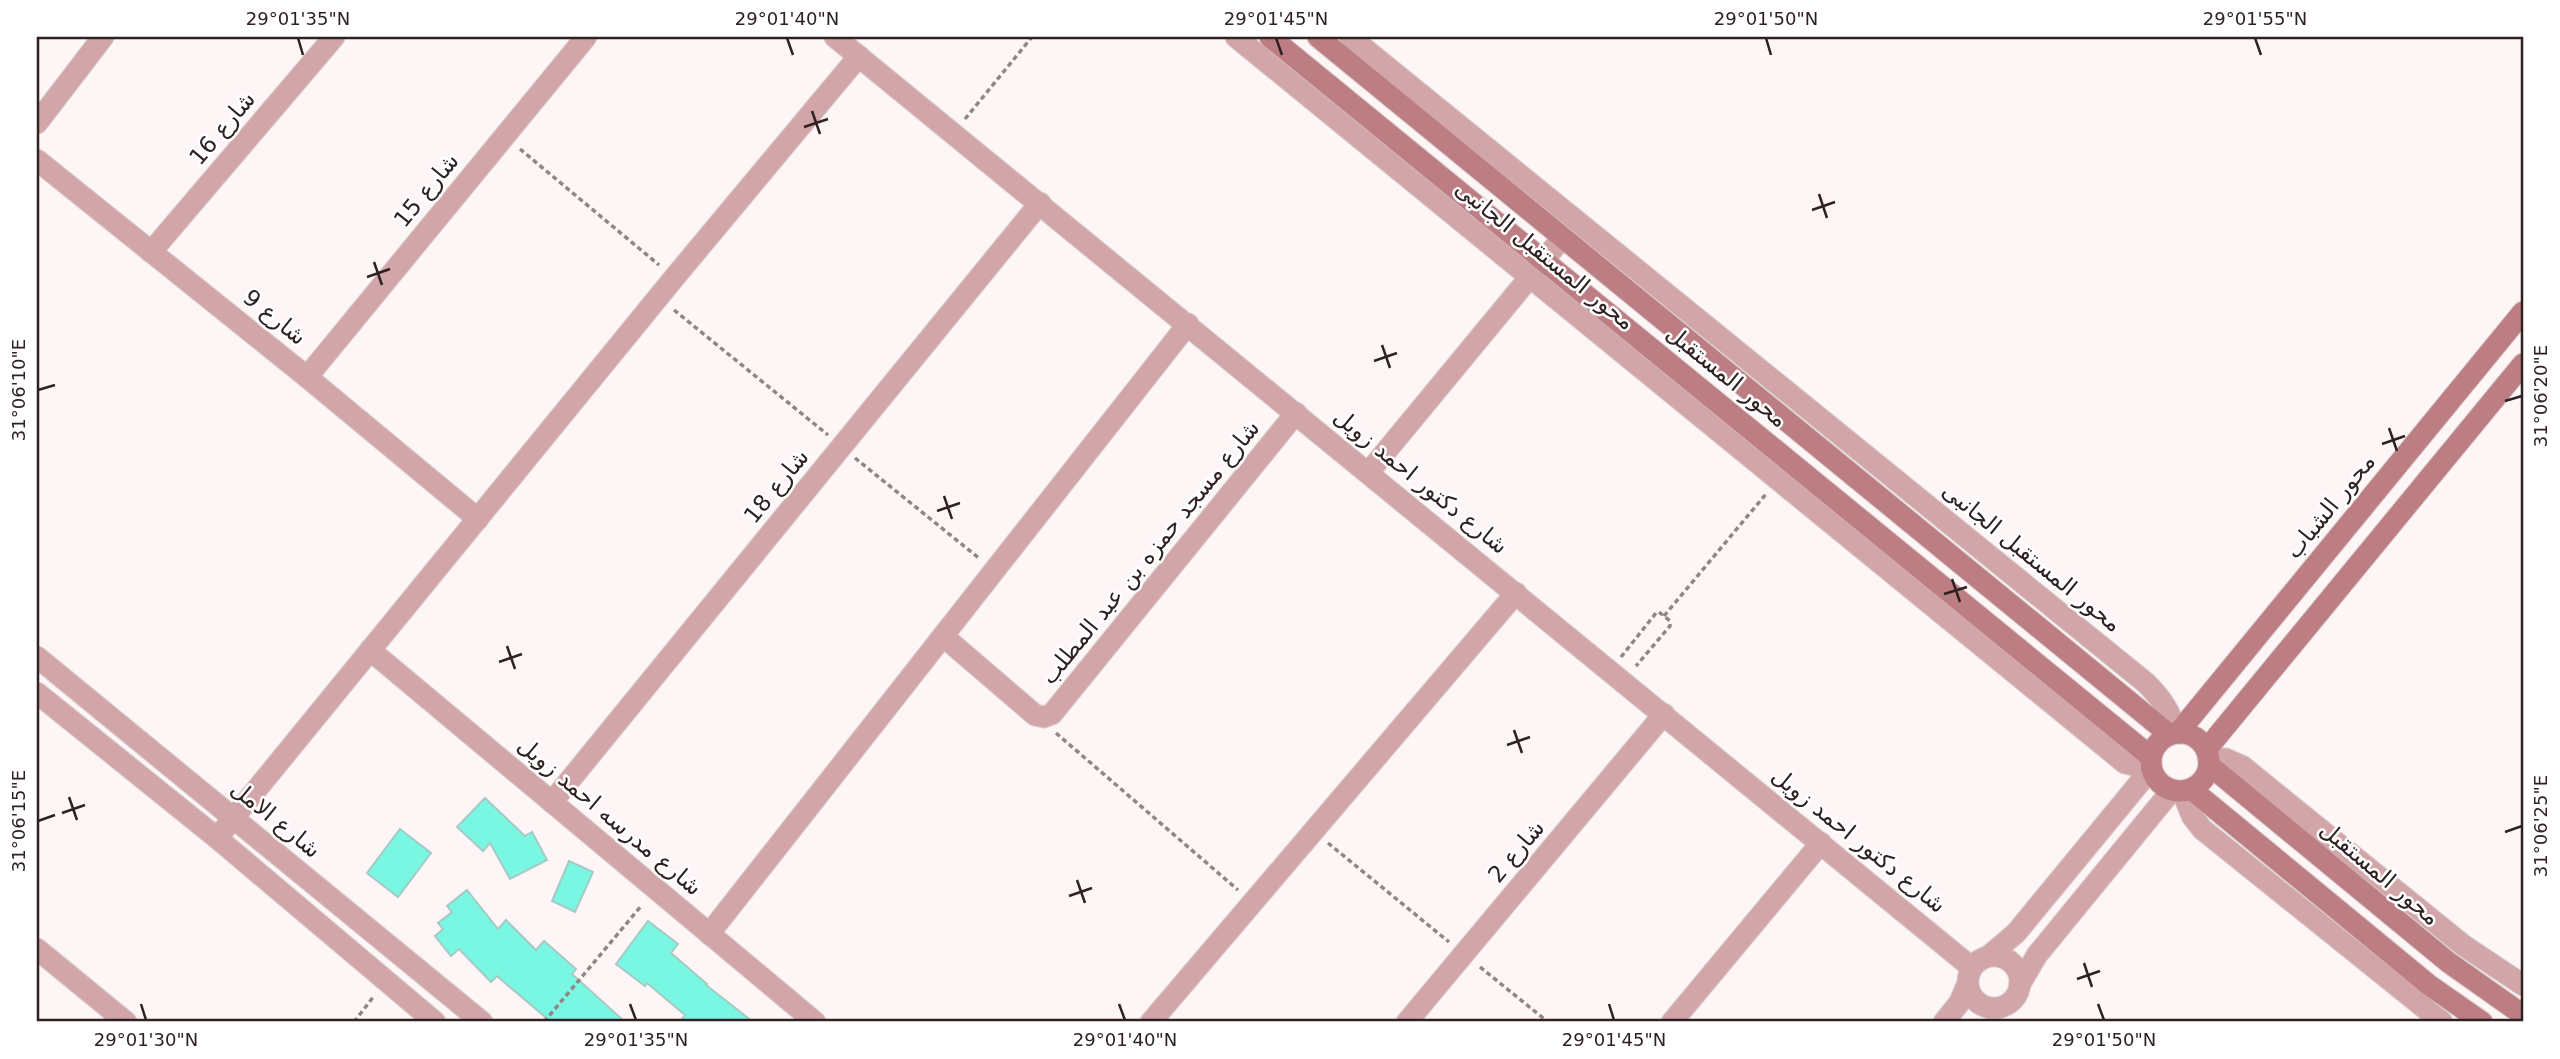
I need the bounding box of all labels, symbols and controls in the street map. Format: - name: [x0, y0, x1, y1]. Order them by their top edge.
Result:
- text: 29°01'35"N: [246, 8, 350, 29]
- text: 29°01'40"N: [735, 8, 839, 29]
- text: 29°01'45"N: [1224, 8, 1328, 29]
- text: 29°01'50"N: [1714, 8, 1818, 29]
- text: 29°01'55"N: [2203, 8, 2307, 29]
- street label: شارع 16: [184, 86, 261, 171]
- street label: شارع 15: [388, 148, 464, 233]
- street label: محور المستقبل الجانبى: [1450, 175, 1640, 336]
- street label: شارع 9: [238, 284, 312, 351]
- street label: محور المستقبل: [1661, 319, 1793, 433]
- text: 31°06'10"E: [8, 339, 29, 441]
- text: 31°06'20"E: [2530, 345, 2551, 447]
- street label: شارع دكتور احمد زويل: [1328, 403, 1513, 560]
- street label: شارع مسجد حمزه بن عبد المطلب: [1035, 415, 1265, 690]
- street label: شارع 18: [738, 444, 814, 529]
- street label: محور الشباب: [2280, 448, 2381, 564]
- street label: محور المستقبل الجانبى: [1937, 477, 2127, 638]
- street label: شارع مدرسه احمد زويل: [512, 731, 707, 901]
- street label: شارع دكتور احمد زويل: [1766, 762, 1951, 919]
- text: 31°06'15"E: [8, 770, 29, 872]
- street label: شارع الامل: [225, 775, 326, 864]
- text: 31°06'25"E: [2530, 775, 2551, 877]
- street label: شارع 2: [1483, 815, 1550, 888]
- street label: محور المستقبل: [2314, 816, 2445, 931]
- text: 29°01'30"N: [94, 1029, 198, 1050]
- text: 29°01'35"N: [584, 1029, 688, 1050]
- text: 29°01'40"N: [1073, 1029, 1177, 1050]
- text: 29°01'45"N: [1562, 1029, 1666, 1050]
- text: 29°01'50"N: [2052, 1029, 2156, 1050]

